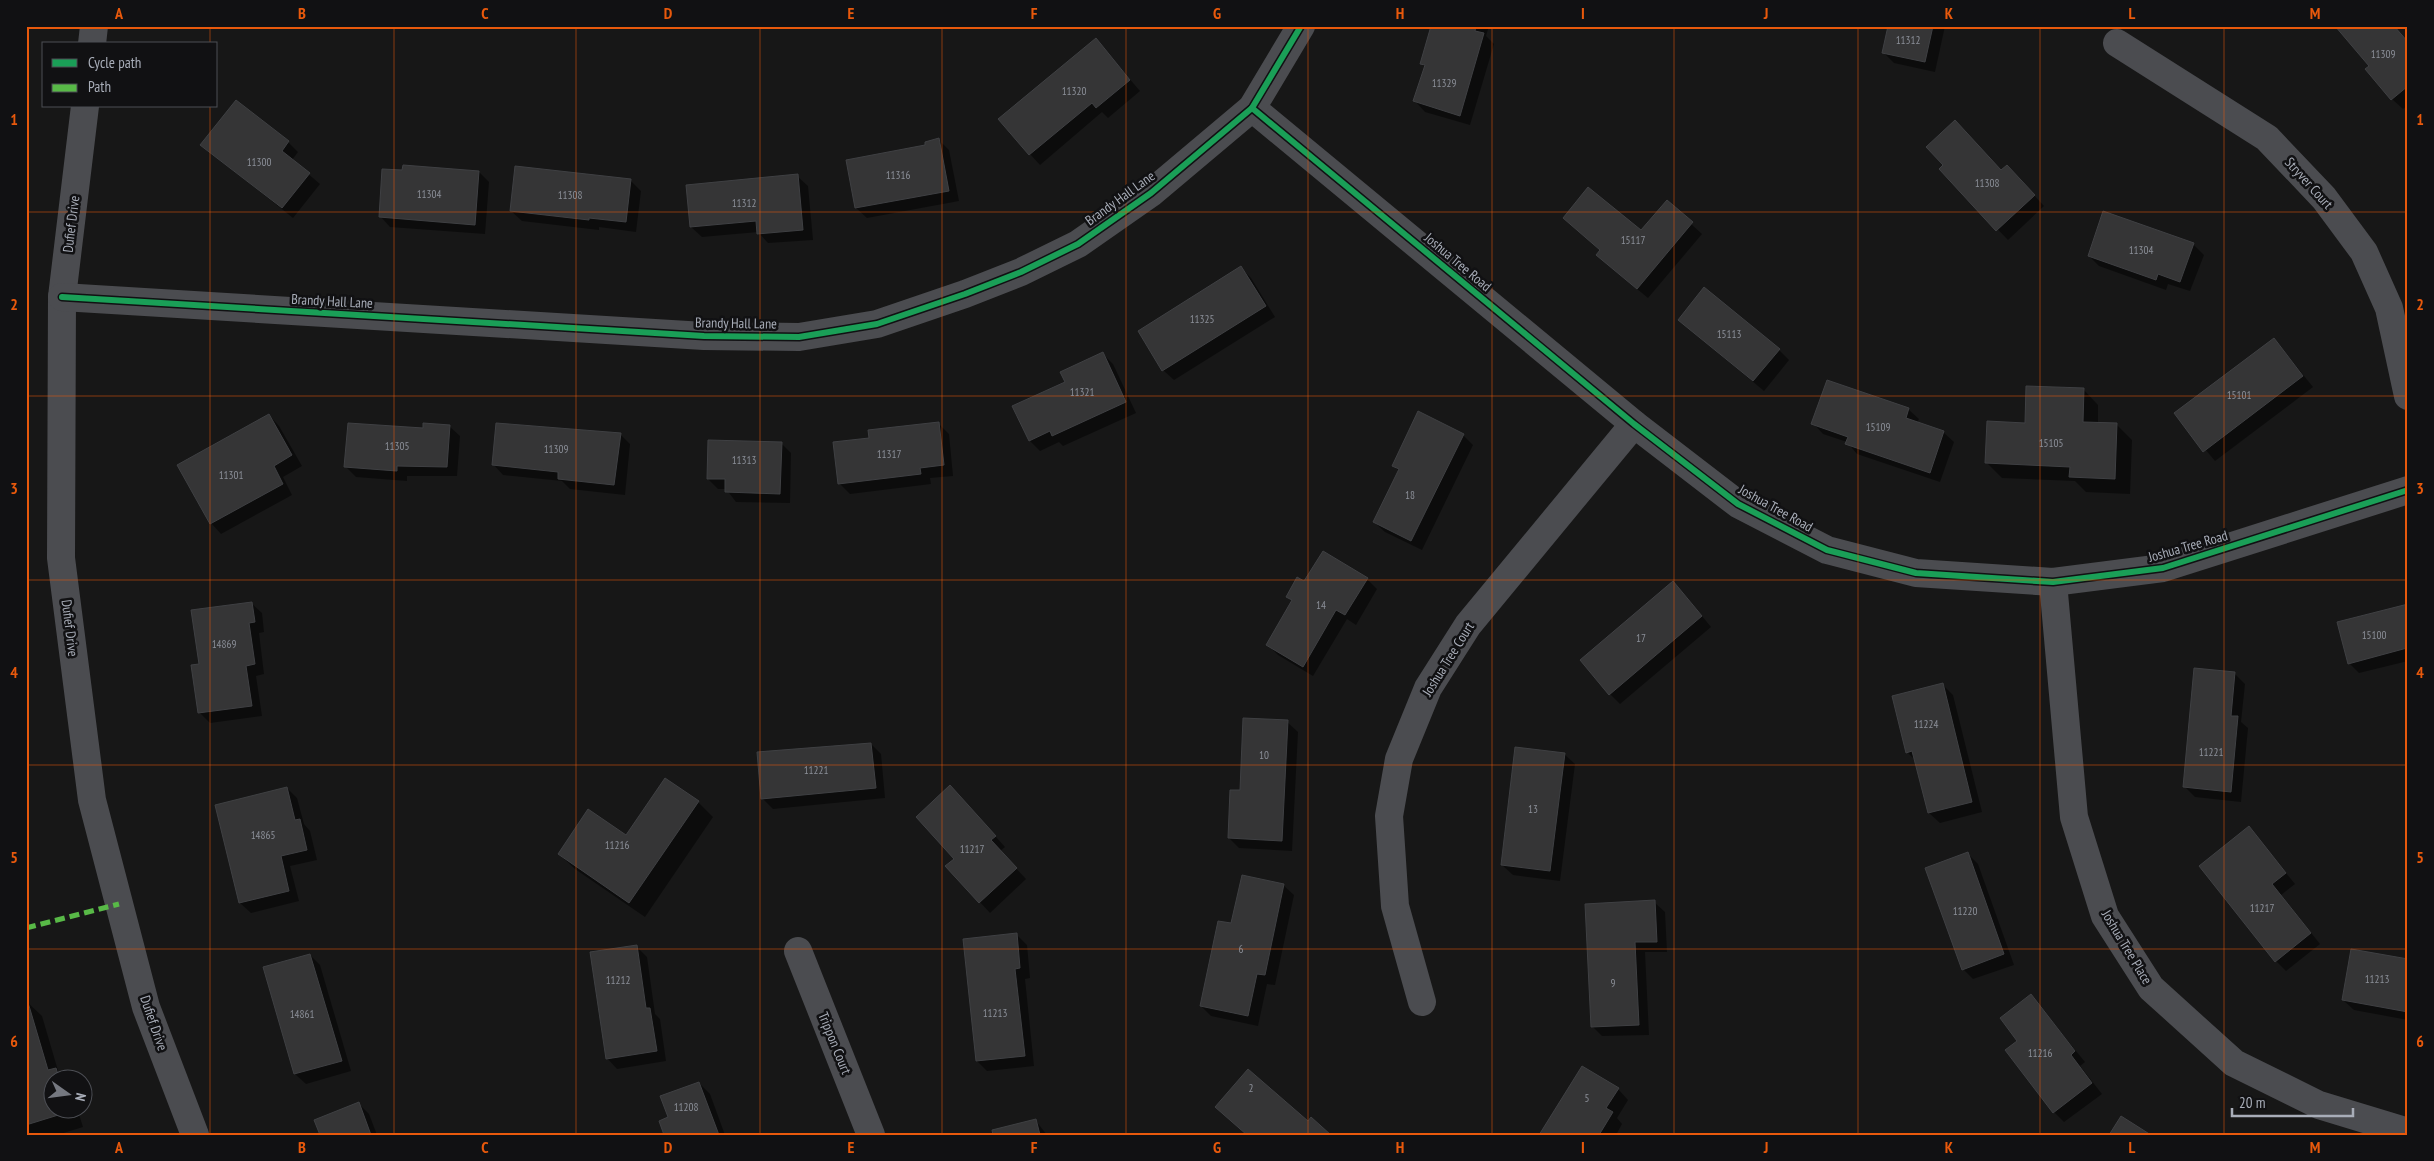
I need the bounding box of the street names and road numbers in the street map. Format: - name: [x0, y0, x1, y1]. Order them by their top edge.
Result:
- street label: Stryver Court: [2281, 153, 2337, 213]
- street label: Brandy Hall Lane: [1082, 167, 1159, 229]
- street label: Dufief Drive: [59, 194, 83, 254]
- street label: Joshua Tree Road: [1420, 228, 1495, 295]
- street label: Brandy Hall Lane: [291, 290, 374, 312]
- street label: Brandy Hall Lane: [695, 313, 777, 333]
- street label: Joshua Tree Road: [1735, 480, 1816, 536]
- street label: Joshua Tree Road: [2145, 526, 2230, 566]
- street label: Dufief Drive: [58, 598, 82, 658]
- street label: Joshua Tree Court: [1418, 618, 1478, 700]
- street label: Joshua Tree Place: [2097, 906, 2156, 988]
- street label: Dufief Drive: [136, 993, 172, 1053]
- street label: Trippon Court: [814, 1009, 856, 1077]

